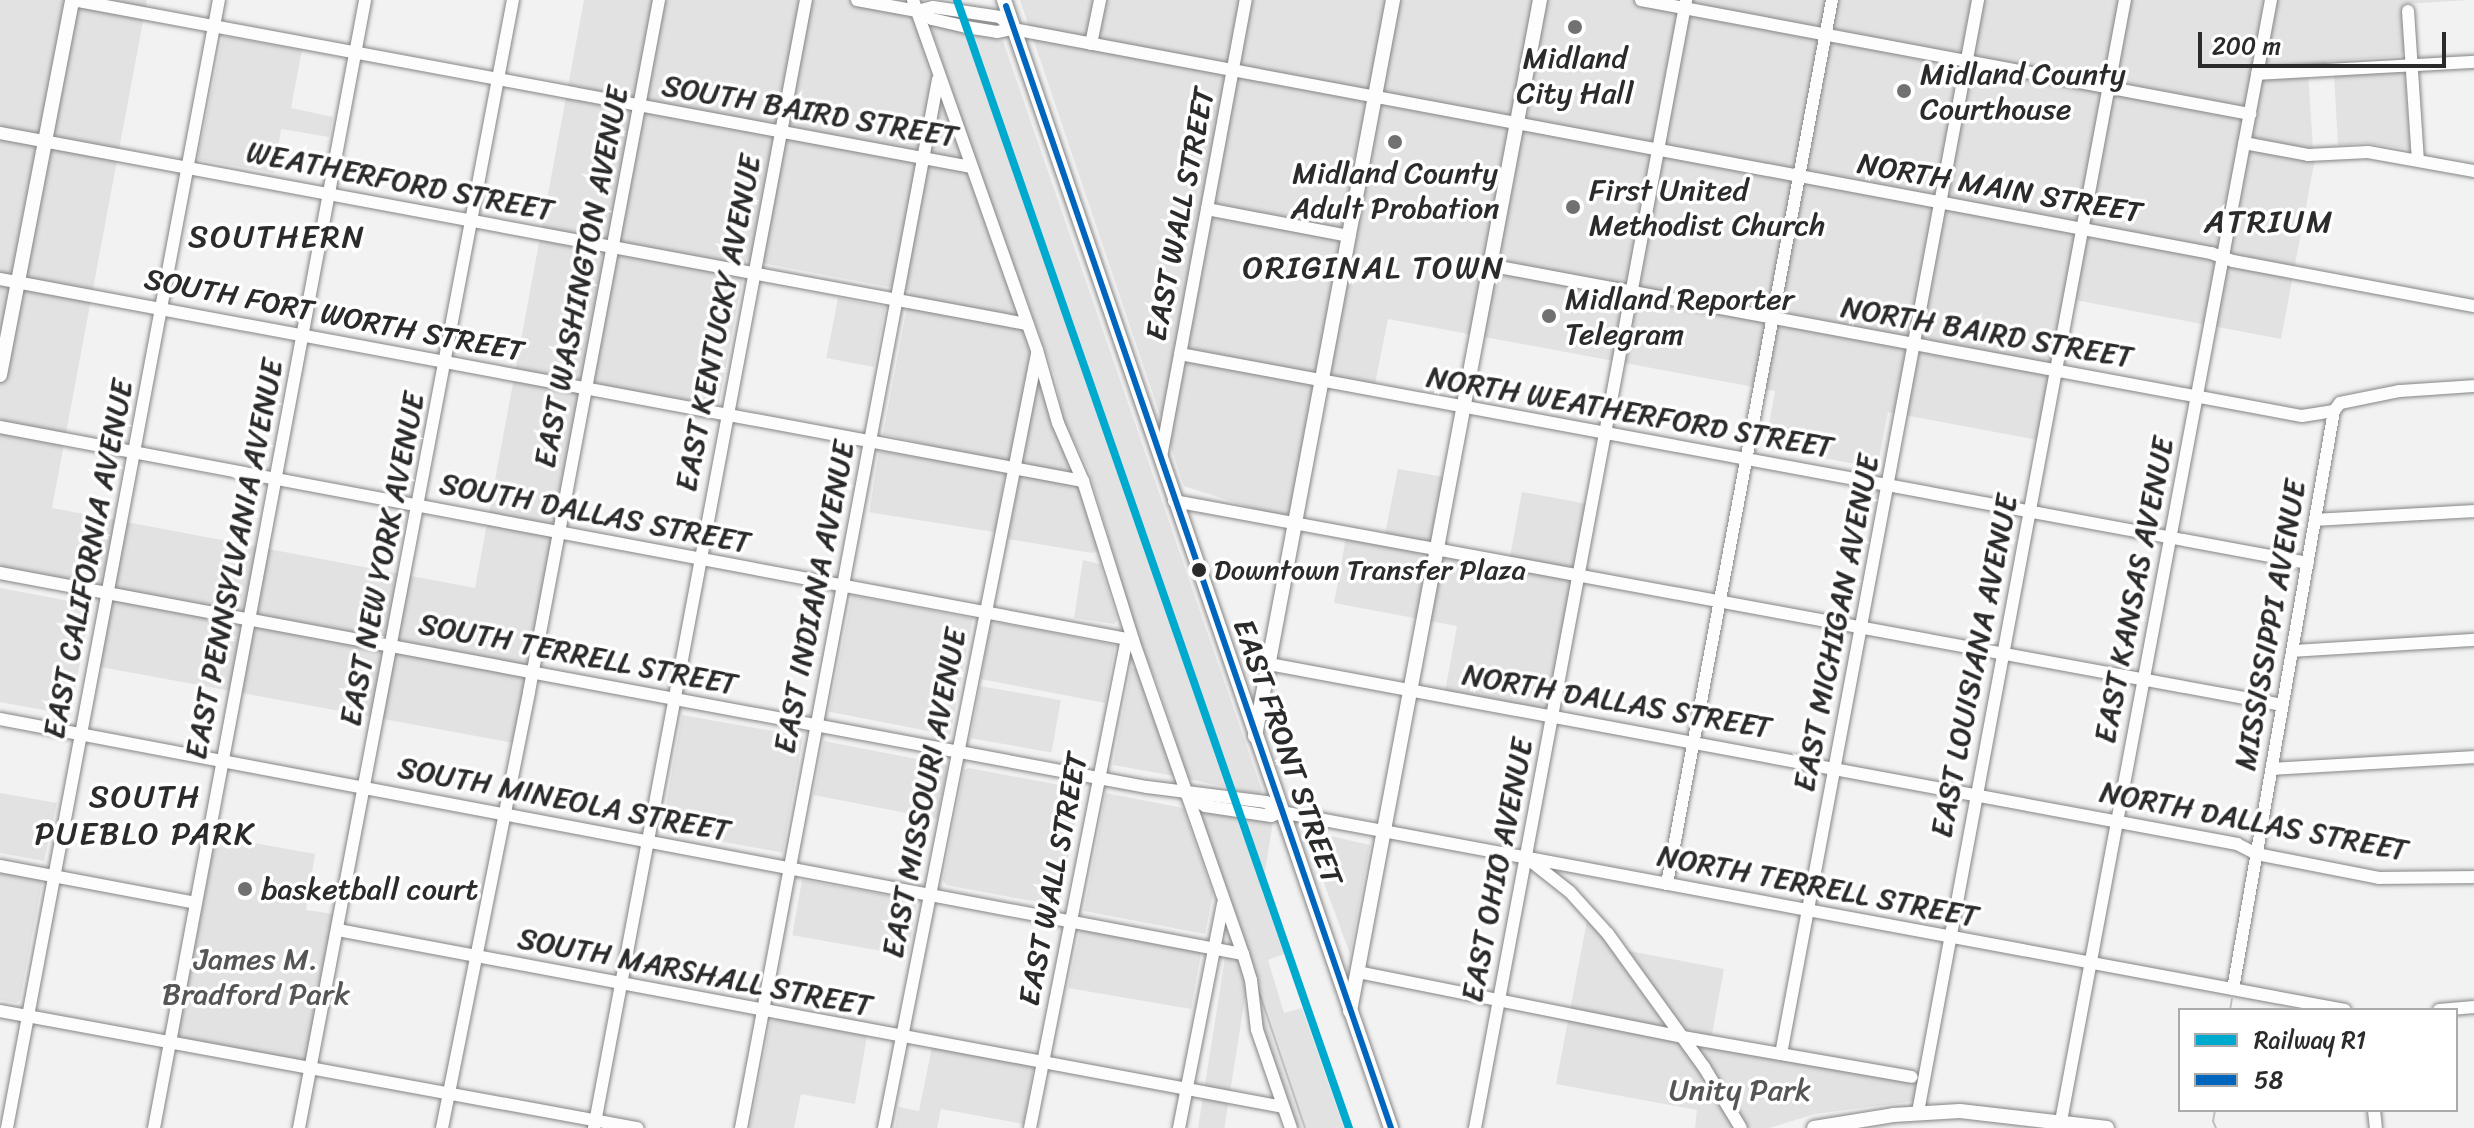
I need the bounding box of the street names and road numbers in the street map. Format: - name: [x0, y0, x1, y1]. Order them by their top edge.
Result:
- street label: SOUTH BAIRD STREET: [660, 67, 960, 155]
- street label: EAST WALL STREET: [1138, 84, 1222, 344]
- street label: EAST WASHINGTON AVENUE: [527, 86, 635, 468]
- street label: WEATHERFORD STREET: [243, 133, 557, 229]
- street label: NORTH MAIN STREET: [1855, 145, 2145, 231]
- street label: EAST KENTUCKY AVENUE: [668, 152, 768, 494]
- street label: SOUTH FORT WORTH STREET: [141, 260, 527, 370]
- street label: NORTH BAIRD STREET: [1838, 289, 2136, 375]
- street label: EAST PENNSYLVANIA AVENUE: [178, 357, 290, 761]
- street label: NORTH WEATHERFORD STREET: [1422, 358, 1838, 466]
- street label: EAST CALIFORNIA AVENUE: [35, 376, 141, 742]
- street label: EAST NEW YORK AVENUE: [332, 389, 432, 729]
- street label: EAST KANSAS AVENUE: [2087, 434, 2181, 746]
- street label: EAST INDIANA AVENUE: [766, 438, 862, 756]
- street label: EAST MICHIGAN AVENUE: [1786, 452, 1886, 794]
- street label: SOUTH DALLAS STREET: [436, 465, 754, 561]
- street label: MISSISSIPPI AVENUE: [2227, 477, 2313, 773]
- street label: EAST LOUISIANA AVENUE: [1923, 491, 2025, 841]
- street label: SOUTH TERRELL STREET: [414, 605, 742, 703]
- street label: EAST FRONT STREET: [1225, 613, 1351, 891]
- street label: EAST MISSOURI AVENUE: [874, 624, 974, 962]
- street label: NORTH DALLAS STREET: [1458, 656, 1776, 746]
- street label: EAST OHIO AVENUE: [1454, 736, 1540, 1004]
- street label: SOUTH MINEOLA STREET: [394, 749, 734, 849]
- street label: EAST WALL STREET: [1011, 749, 1095, 1009]
- street label: NORTH DALLAS STREET: [2095, 773, 2413, 869]
- street label: NORTH TERRELL STREET: [1654, 837, 1982, 935]
- street label: SOUTH MARSHALL STREET: [515, 920, 875, 1024]

